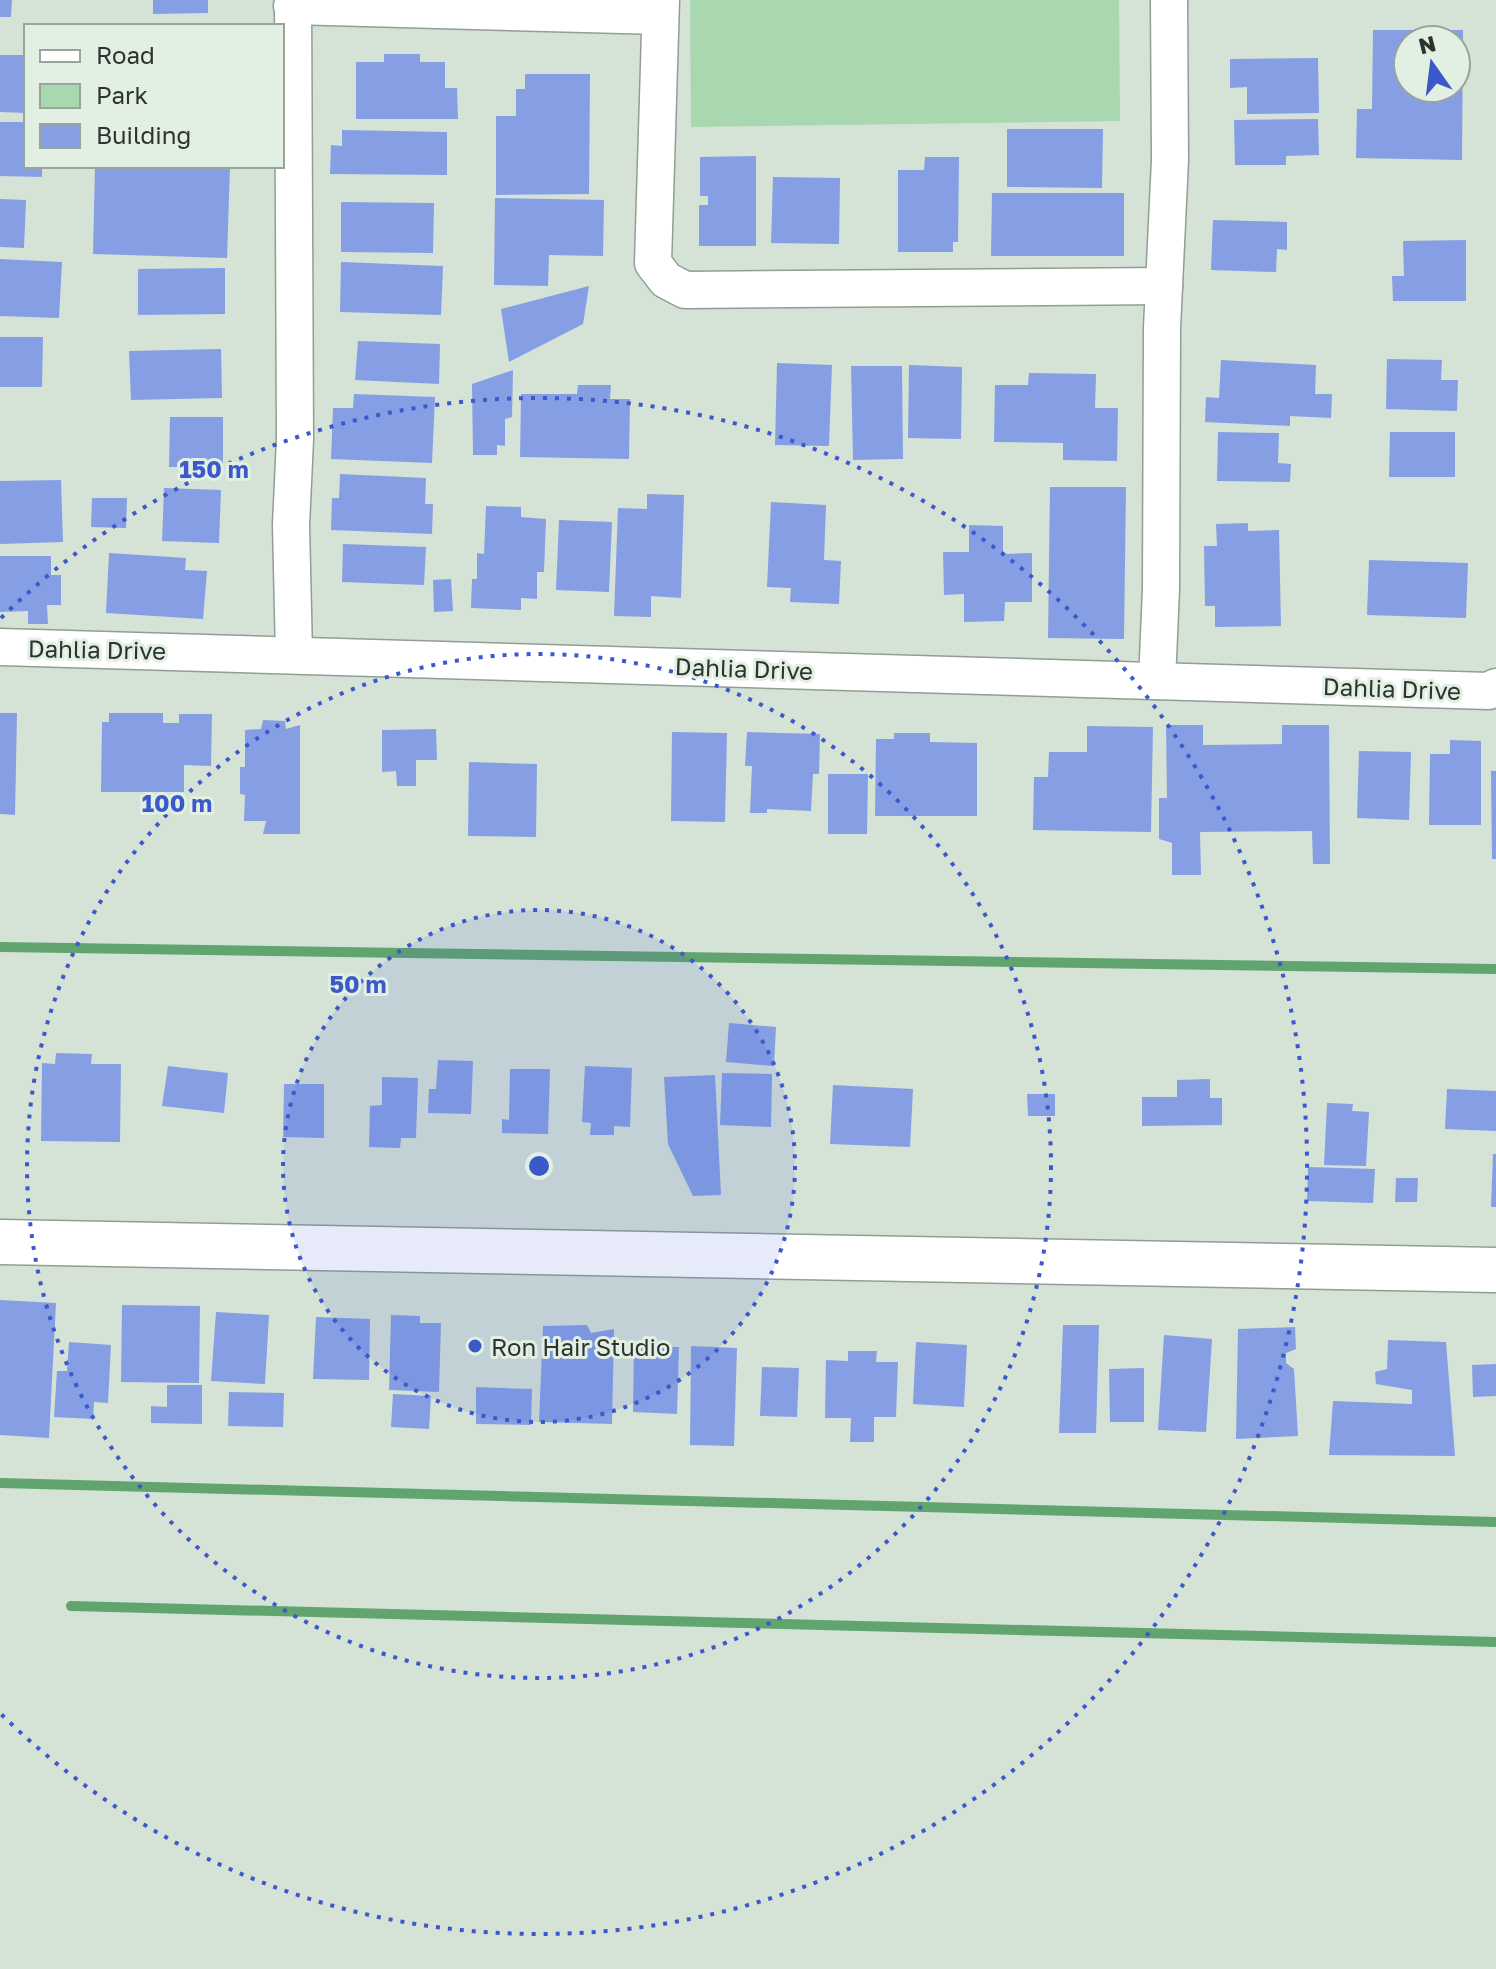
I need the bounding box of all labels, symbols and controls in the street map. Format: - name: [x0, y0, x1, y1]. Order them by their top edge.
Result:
- legend: [24, 24, 284, 168]
- north arrow: [1392, 24, 1472, 104]
- text: N: [1416, 29, 1438, 59]
- text: Road: [96, 40, 155, 69]
- text: Park: [96, 80, 148, 109]
- text: Building: [96, 120, 191, 149]
- text: 150 m: [179, 454, 249, 483]
- street label: Dahlia Drive: [28, 633, 166, 665]
- street label: Dahlia Drive: [674, 651, 814, 685]
- street label: Dahlia Drive: [1322, 671, 1462, 705]
- text: 100 m: [142, 788, 212, 817]
- text: 50 m: [329, 969, 387, 998]
- centre of rings: [525, 1152, 553, 1180]
- place label: Ron Hair Studio: [491, 1332, 670, 1361]
- marker: Ron Hair Studio: [466, 1337, 484, 1355]

